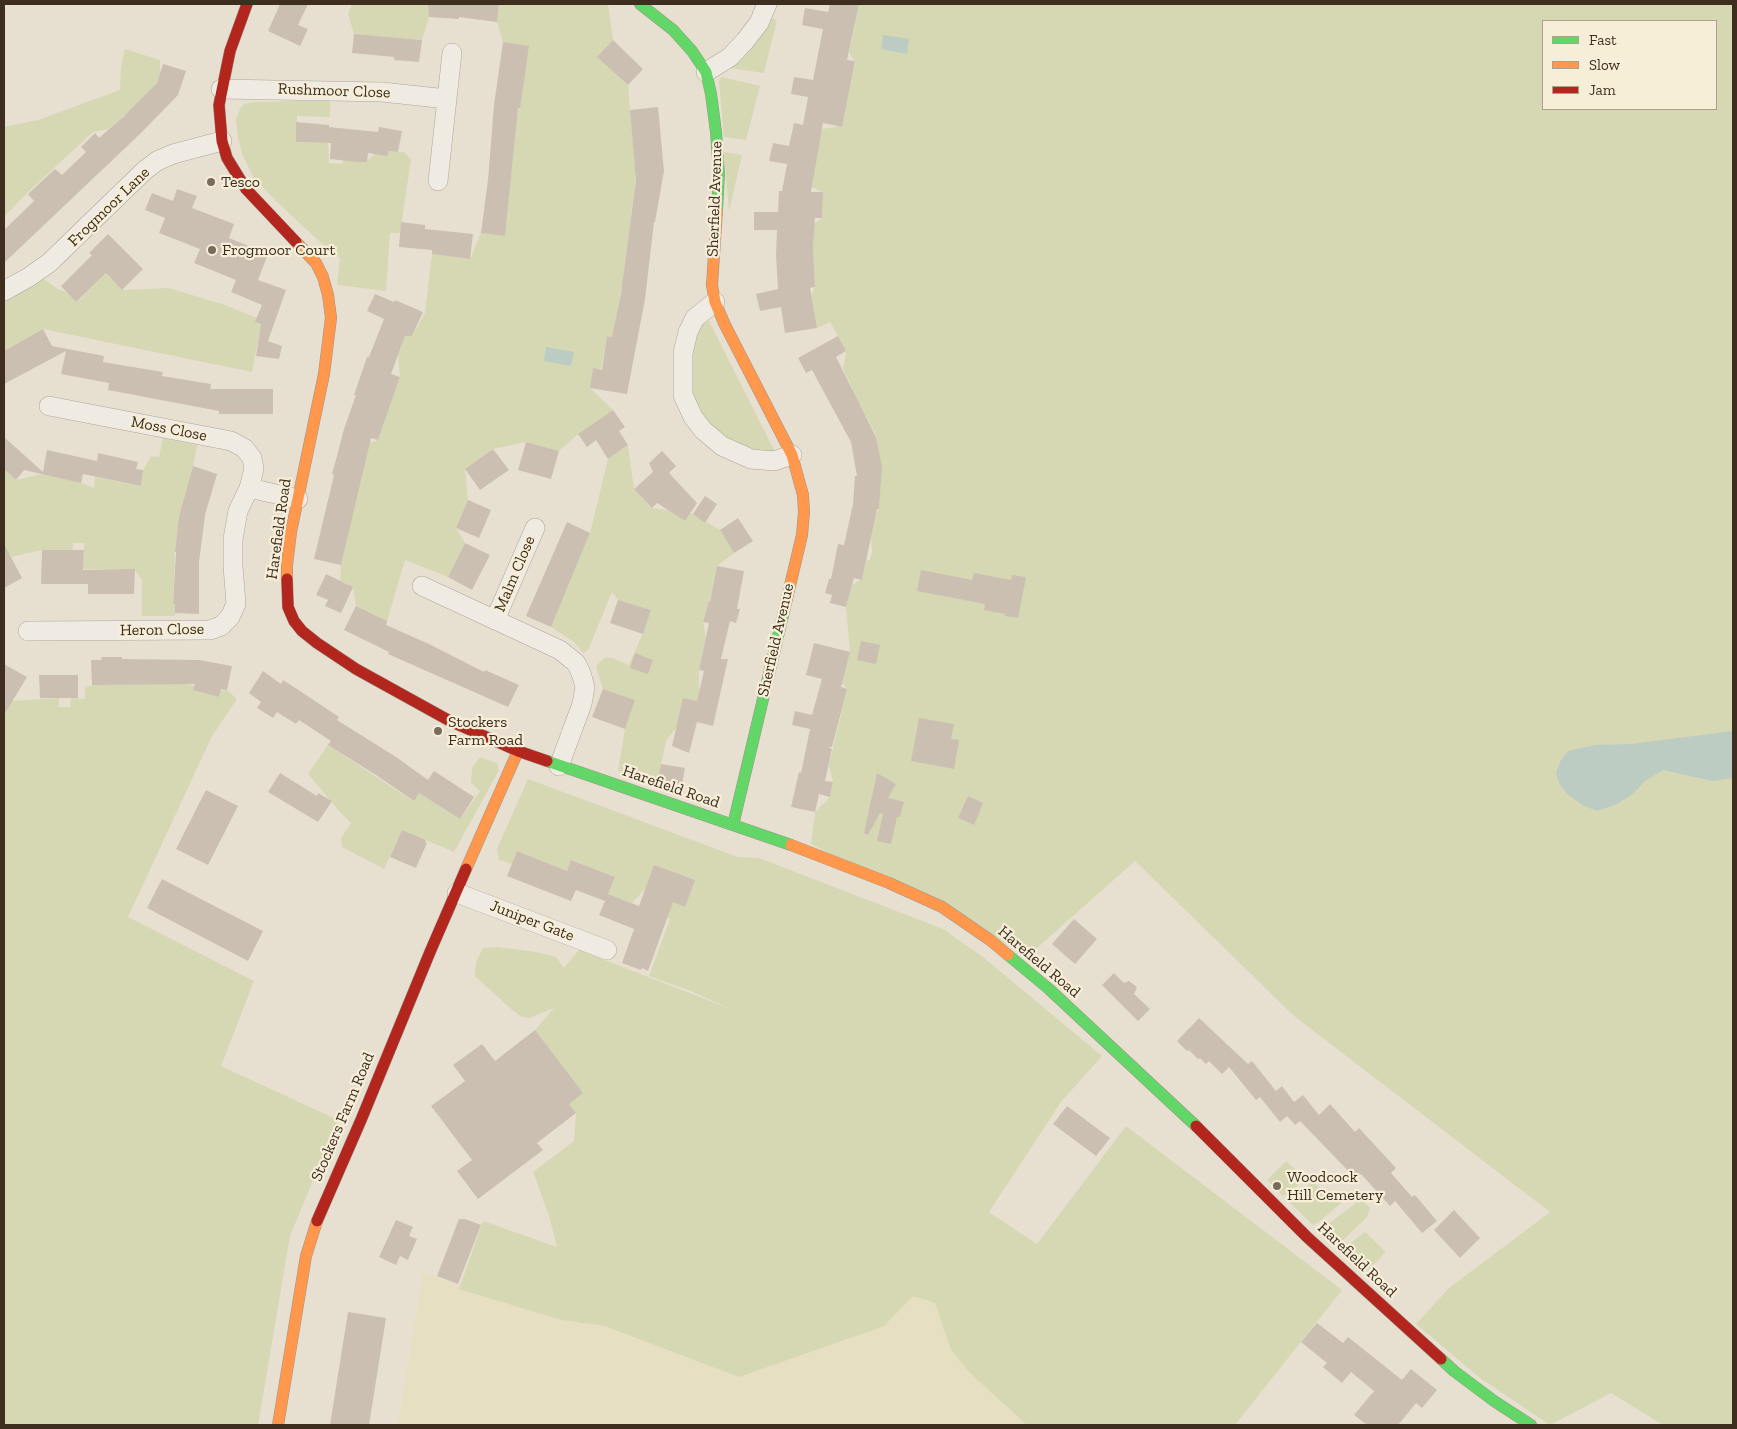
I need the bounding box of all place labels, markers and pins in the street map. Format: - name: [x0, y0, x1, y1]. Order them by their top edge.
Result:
- place label: Tesco: [221, 172, 260, 192]
- marker: Tesco: [205, 176, 217, 188]
- place label: Frogmoor Court: [222, 240, 335, 260]
- marker: Frogmoor Court: [206, 244, 218, 256]
- place label: Stockers Farm Road: [448, 712, 523, 750]
- marker: Stockers Farm Road: [432, 725, 444, 737]
- place label: Woodcock Hill Cemetery: [1287, 1167, 1383, 1205]
- marker: Woodcock Hill Cemetery: [1271, 1180, 1283, 1192]

